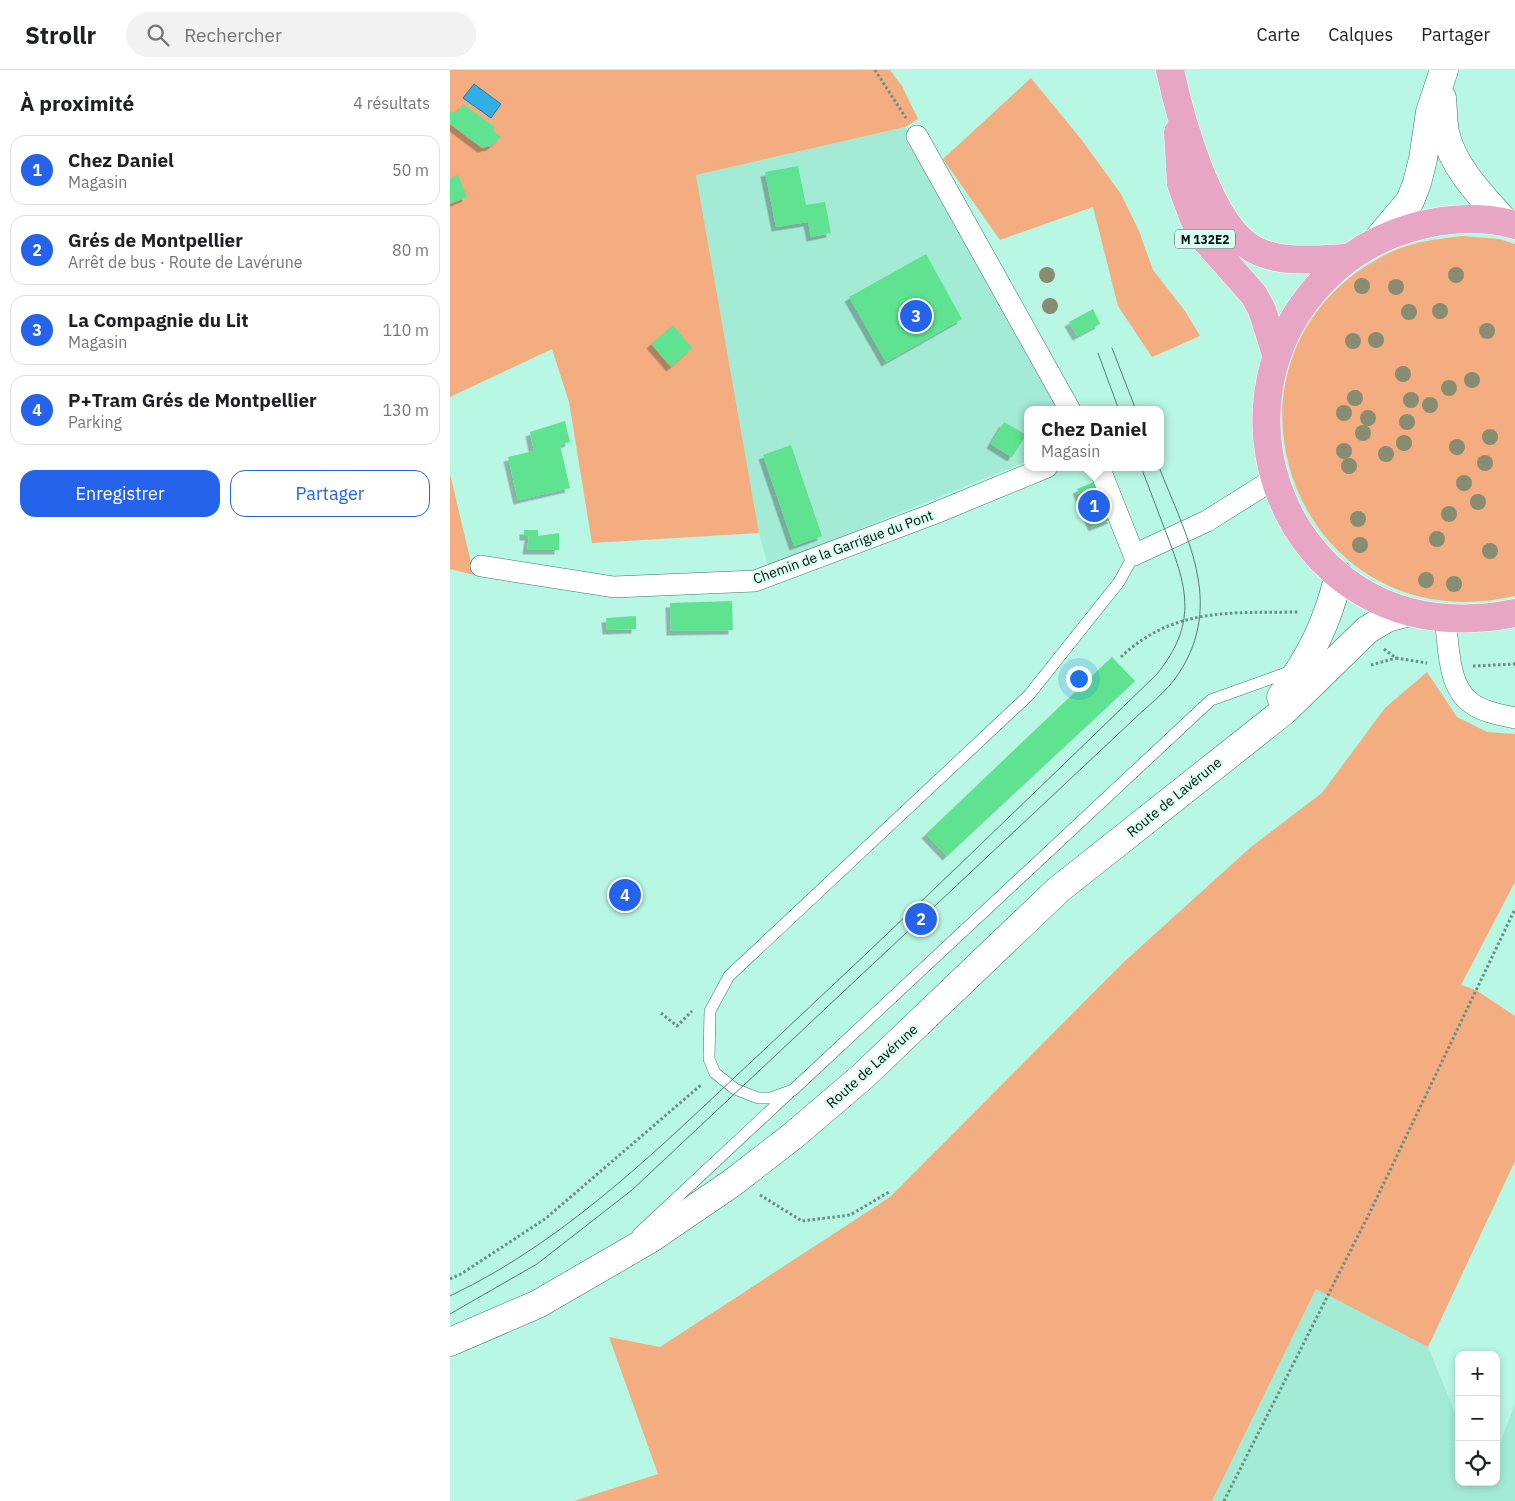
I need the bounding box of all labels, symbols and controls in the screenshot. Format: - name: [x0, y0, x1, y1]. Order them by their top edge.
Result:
- search box: [126, 12, 476, 57]
- text: Strollr: [25, 19, 96, 51]
- icon: search: [144, 21, 172, 49]
- text: Rechercher: [184, 23, 282, 47]
- text: Carte: [1257, 23, 1300, 46]
- text: Calques: [1328, 23, 1393, 46]
- text: Partager: [1421, 23, 1490, 46]
- text: À proximité: [20, 89, 134, 117]
- text: 4 résultats: [353, 93, 430, 113]
- text: Chez Daniel: [68, 148, 174, 172]
- text: 1: [32, 160, 42, 180]
- text: 50 m: [392, 160, 429, 180]
- text: Magasin: [68, 172, 127, 192]
- text: Grés de Montpellier: [68, 228, 243, 252]
- road number: M 132E2: [1175, 230, 1235, 248]
- text: 2: [32, 240, 42, 260]
- text: 80 m: [392, 240, 429, 260]
- text: Arrêt de bus · Route de Lavérune: [68, 252, 303, 272]
- pin: 3: [900, 297, 932, 335]
- text: La Compagnie du Lit: [68, 308, 248, 332]
- text: 3: [32, 320, 42, 340]
- text: 110 m: [382, 320, 429, 340]
- text: Magasin: [68, 332, 127, 352]
- text: P+Tram Grés de Montpellier: [68, 388, 317, 412]
- text: 4: [32, 400, 42, 420]
- text: 130 m: [382, 400, 429, 420]
- popup: [1024, 406, 1164, 471]
- text: Parking: [68, 412, 122, 432]
- text: Chez Daniel: [1041, 417, 1147, 441]
- text: Magasin: [1041, 441, 1100, 461]
- button: Enregistrer: [20, 470, 220, 517]
- button: Partager: [230, 470, 430, 517]
- pin: 1: [1078, 487, 1110, 525]
- street label: Chemin de la Garrigue du Pont: [750, 506, 936, 588]
- your location: [1066, 666, 1092, 692]
- street label: Route de Lavérune: [1123, 753, 1225, 841]
- pin: 4: [609, 876, 641, 914]
- pin: 2: [905, 900, 937, 938]
- street label: Route de Lavérune: [822, 1020, 922, 1112]
- map controls: [1455, 1351, 1500, 1486]
- button: +: [1455, 1351, 1500, 1396]
- button: −: [1455, 1396, 1500, 1441]
- button: locate: [1455, 1441, 1500, 1486]

